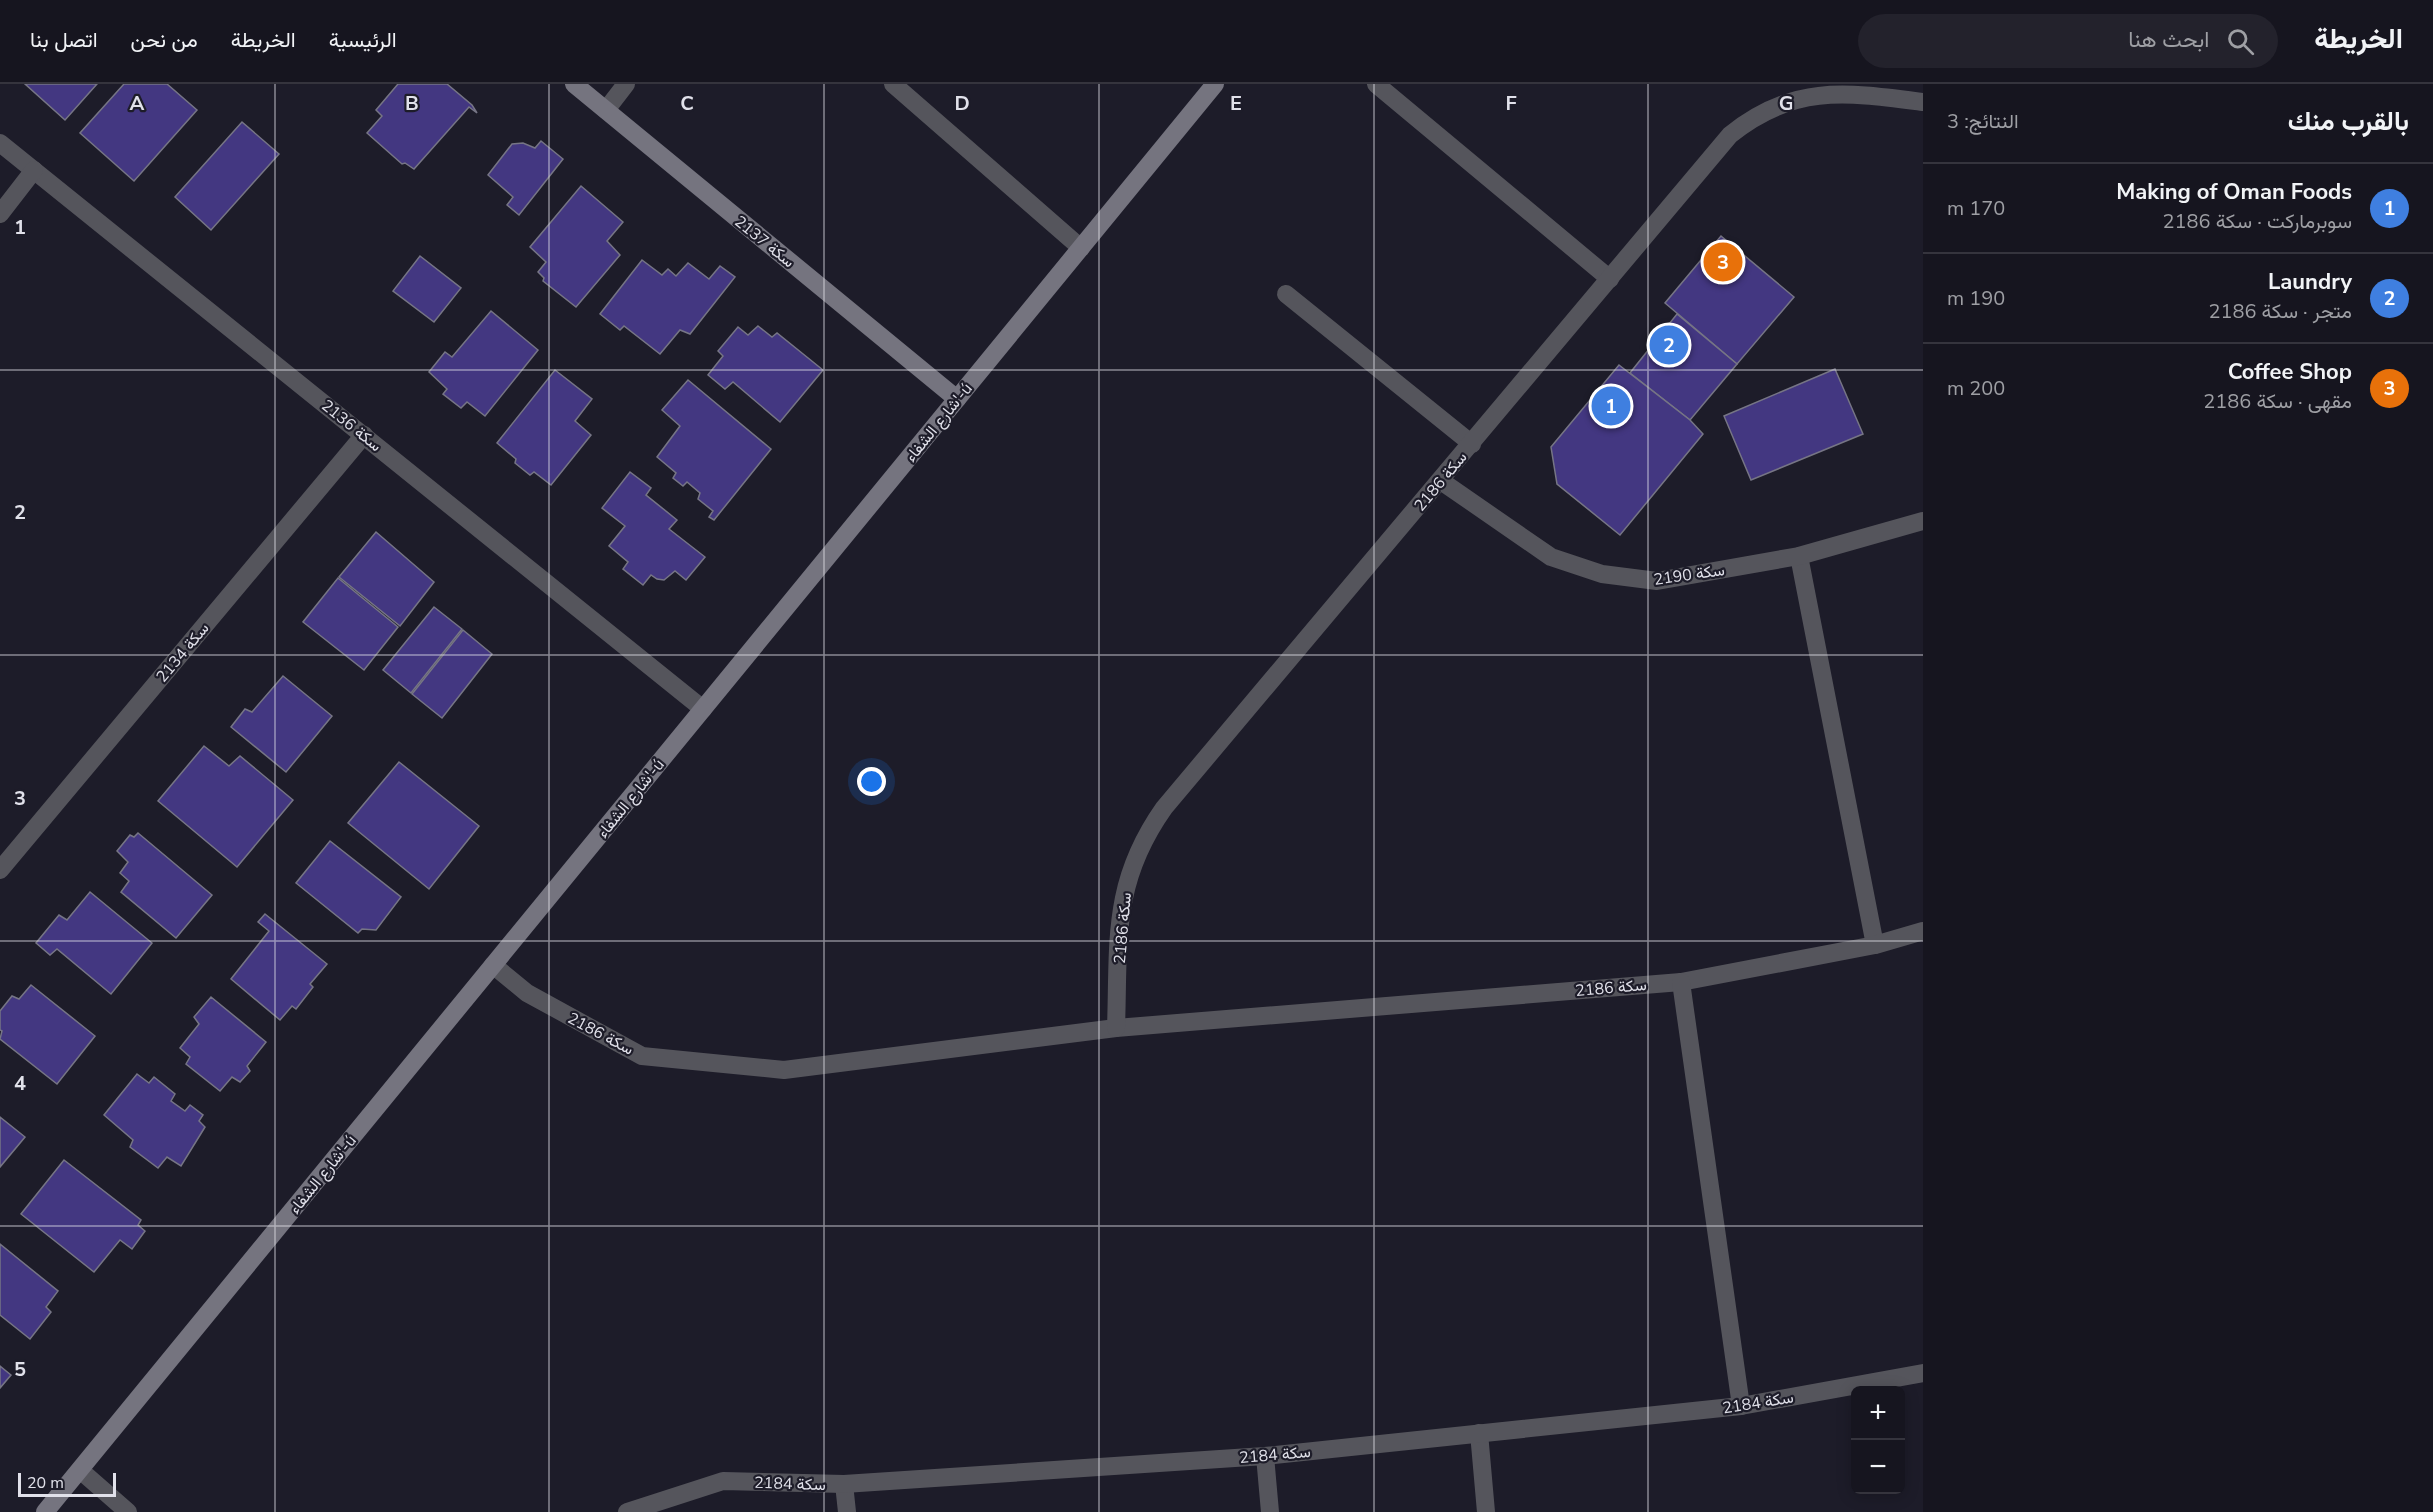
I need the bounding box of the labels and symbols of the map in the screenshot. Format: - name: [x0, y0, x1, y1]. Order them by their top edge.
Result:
- text: A: [130, 90, 145, 117]
- text: B: [405, 90, 419, 117]
- text: C: [680, 90, 694, 117]
- text: D: [954, 90, 970, 117]
- text: E: [1230, 90, 1242, 117]
- text: F: [1505, 90, 1517, 117]
- text: G: [1779, 90, 1793, 117]
- street label: سكة 2137: [730, 211, 799, 273]
- text: 1: [14, 214, 26, 241]
- pin: 3: [1704, 240, 1742, 285]
- pin: 2: [1650, 322, 1688, 368]
- street label: شارع الشفاء'-ú: [900, 378, 978, 467]
- pin: 1: [1592, 384, 1630, 428]
- street label: سكة 2136: [317, 395, 386, 457]
- street label: سكة 2186: [1409, 447, 1472, 516]
- text: 2: [14, 499, 26, 526]
- street label: سكة 2190: [1652, 559, 1726, 591]
- street label: سكة 2134: [151, 618, 214, 687]
- street label: شارع الشفاء'-ú: [592, 754, 670, 843]
- your location: [857, 767, 886, 796]
- text: 3: [14, 785, 26, 812]
- street label: سكة 2186: [1109, 891, 1137, 965]
- street label: سكة 2186: [1574, 974, 1648, 1002]
- street label: سكة 2186: [564, 1007, 637, 1060]
- text: 4: [14, 1070, 26, 1097]
- street label: شارع الشفاء'-ú: [284, 1130, 362, 1219]
- text: 5: [14, 1356, 26, 1383]
- street label: سكة 2184: [1721, 1387, 1795, 1419]
- street label: سكة 2184: [1238, 1441, 1312, 1469]
- scale bar: [18, 1470, 116, 1498]
- street label: سكة 2184: [754, 1472, 826, 1496]

